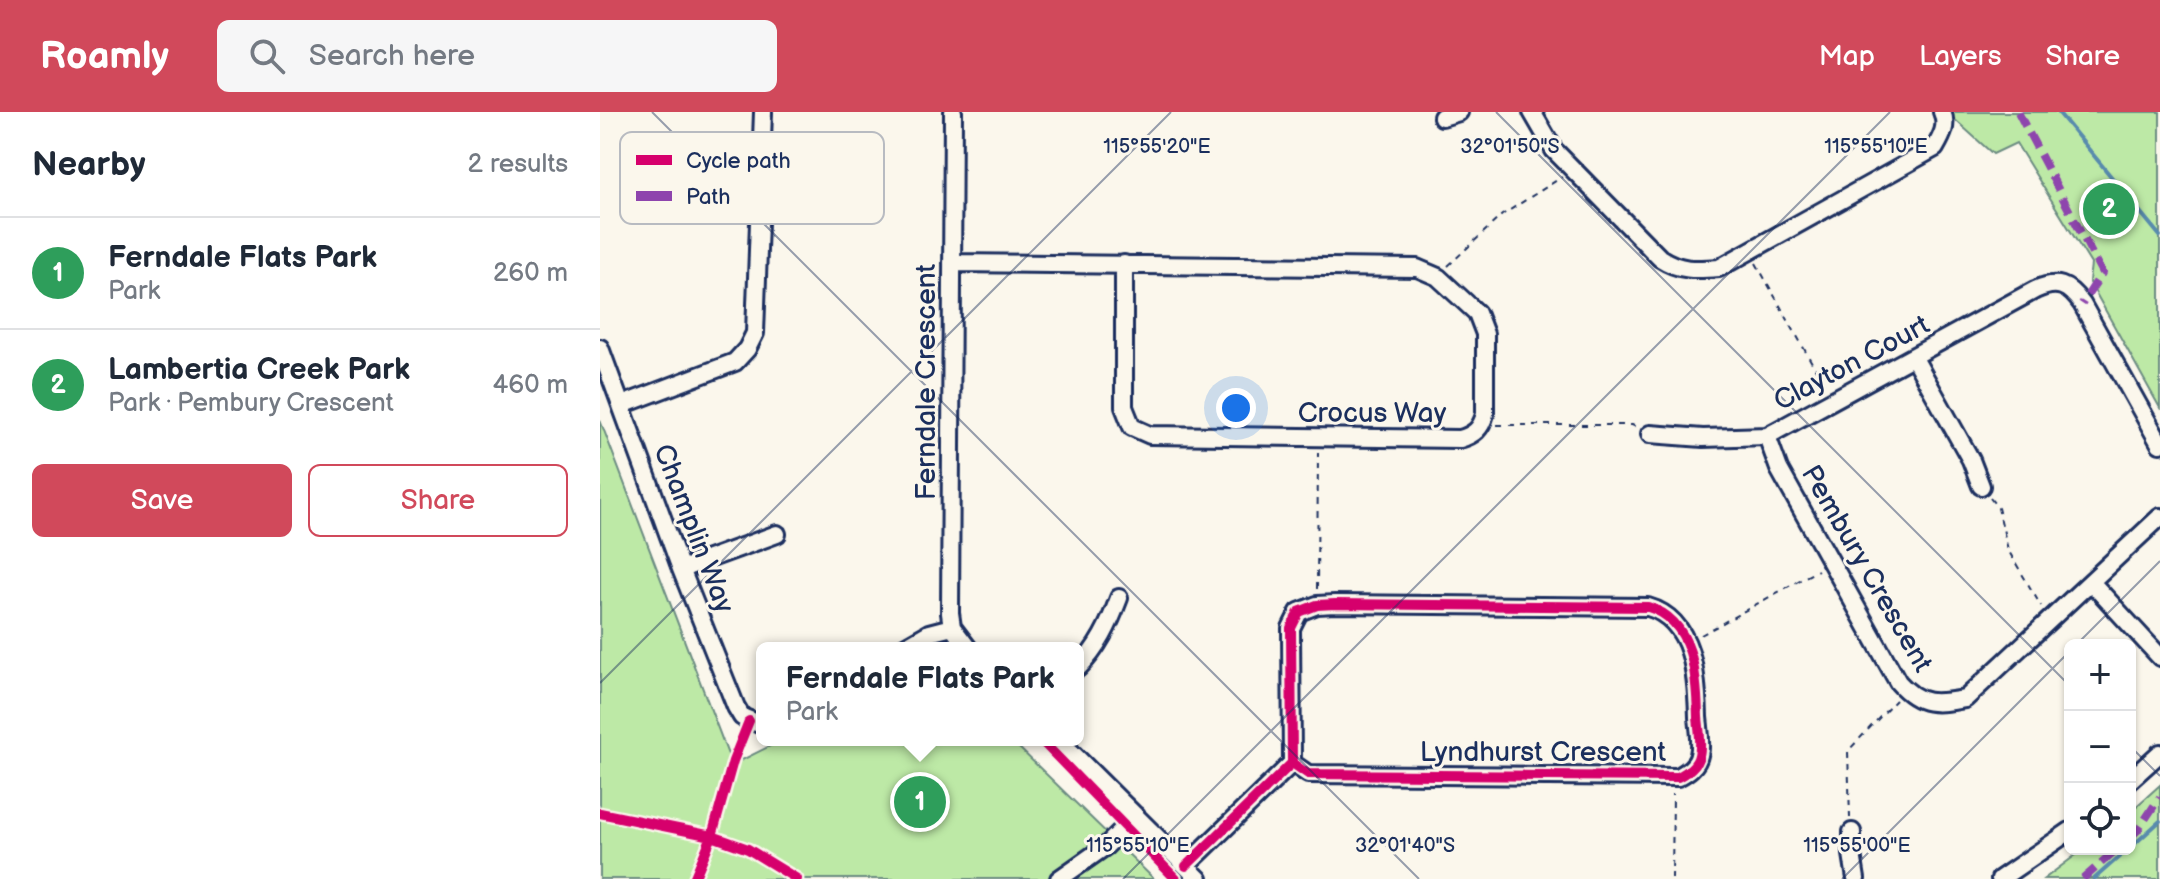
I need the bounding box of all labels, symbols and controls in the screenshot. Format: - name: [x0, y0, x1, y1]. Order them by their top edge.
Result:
- search box: [217, 20, 777, 92]
- text: Roamly: [40, 34, 169, 79]
- icon: search: [245, 34, 289, 78]
- text: Search here: [309, 38, 475, 74]
- text: Map: [1819, 40, 1875, 73]
- text: Layers: [1919, 40, 2002, 73]
- text: Share: [2046, 40, 2120, 73]
- legend: [620, 132, 884, 224]
- text: 115°55'20"E: [1103, 135, 1211, 159]
- text: 32°01'50"S: [1460, 135, 1560, 159]
- text: 115°55'10"E: [1824, 135, 1928, 159]
- text: Nearby: [32, 144, 146, 185]
- text: Cycle path: [686, 148, 791, 175]
- text: 2 results: [468, 149, 568, 180]
- pin: 2: [2083, 179, 2135, 239]
- text: Path: [686, 184, 730, 211]
- text: Ferndale Flats Park: [108, 240, 377, 276]
- text: 1: [53, 258, 63, 289]
- text: 260 m: [493, 258, 568, 289]
- street label: Ferndale Crescent: [910, 263, 943, 500]
- text: Park: [108, 276, 160, 307]
- street label: Clayton Court: [1768, 308, 1936, 418]
- text: Lambertia Creek Park: [108, 352, 410, 388]
- text: 2: [50, 370, 66, 401]
- text: 460 m: [492, 370, 568, 401]
- text: Park · Pembury Crescent: [108, 388, 394, 419]
- your location: [1216, 388, 1256, 428]
- street label: Crocus Way: [1298, 397, 1447, 430]
- street label: Champlin Way: [646, 439, 741, 618]
- street label: Pembury Crescent: [1794, 459, 1940, 678]
- button: Save: [32, 464, 292, 537]
- button: Share: [308, 464, 568, 537]
- map controls: [2064, 639, 2136, 855]
- button: +: [2064, 639, 2136, 711]
- popup: [756, 642, 1084, 746]
- text: Ferndale Flats Park: [786, 661, 1054, 697]
- text: Park: [786, 697, 838, 728]
- button: −: [2064, 711, 2136, 783]
- street label: Lyndhurst Crescent: [1420, 736, 1667, 769]
- pin: 1: [894, 772, 946, 832]
- button: locate: [2064, 783, 2136, 855]
- text: 115°55'10"E: [1086, 834, 1190, 858]
- text: 32°01'40"S: [1355, 834, 1455, 858]
- text: 115°55'00"E: [1803, 834, 1911, 858]

